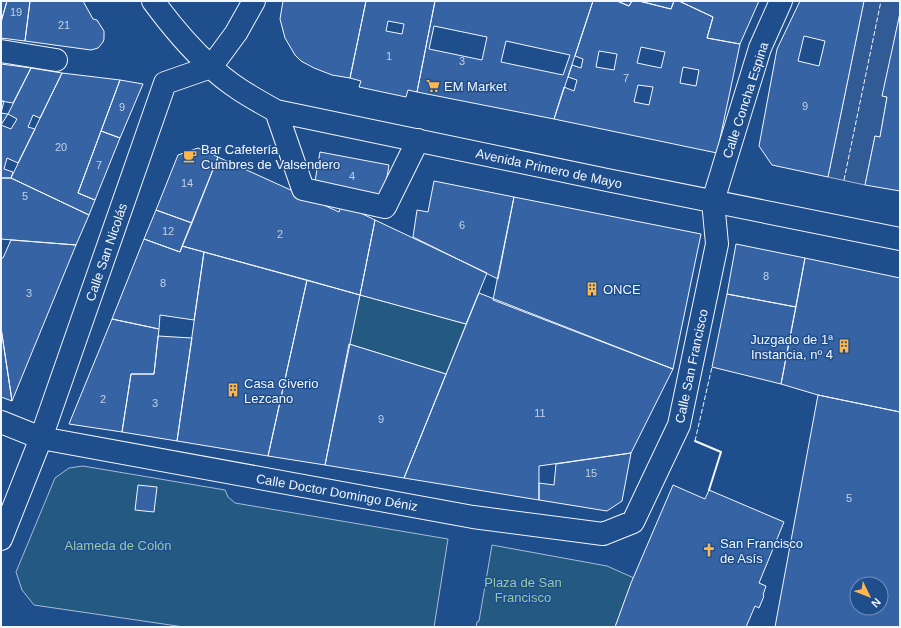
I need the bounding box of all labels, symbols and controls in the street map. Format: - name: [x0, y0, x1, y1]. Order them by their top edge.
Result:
- house number: 19: [10, 6, 22, 18]
- house number: 21: [58, 19, 70, 31]
- street label: Calle Concha Espina: [720, 39, 772, 160]
- house number: 1: [386, 50, 392, 62]
- house number: 3: [459, 55, 465, 67]
- house number: 7: [623, 72, 629, 84]
- supermarket icon: EM Market: [425, 78, 441, 94]
- place label: EM Market: [444, 79, 507, 94]
- house number: 9: [802, 100, 808, 112]
- house number: 9: [119, 101, 125, 113]
- house number: 20: [55, 141, 67, 153]
- place label: Bar Cafetería Cumbres de Valsendero: [201, 142, 340, 172]
- street label: Avenida Primero de Mayo: [474, 146, 623, 191]
- cafe icon: Bar Cafetería Cumbres de Valsendero: [182, 148, 198, 164]
- house number: 7: [96, 159, 102, 171]
- house number: 4: [349, 170, 355, 182]
- house number: 14: [181, 177, 193, 189]
- house number: 5: [22, 190, 28, 202]
- street label: Calle San Nicolás: [83, 201, 130, 303]
- house number: 6: [459, 219, 465, 231]
- house number: 12: [162, 225, 174, 237]
- house number: 2: [277, 228, 283, 240]
- house number: 8: [763, 270, 769, 282]
- house number: 8: [160, 277, 166, 289]
- building icon: ONCE: [584, 281, 600, 297]
- place label: ONCE: [603, 282, 641, 297]
- house number: 3: [26, 287, 32, 299]
- street label: Calle San Francisco: [672, 308, 711, 425]
- place label: Juzgado de 1ª Instancia, nº 4: [750, 332, 833, 362]
- building icon: Juzgado de 1ª Instancia, nº 4: [836, 338, 852, 354]
- place label: Casa Civerio Lezcano: [244, 376, 318, 406]
- building icon: Casa Civerio Lezcano: [225, 382, 241, 398]
- house number: 2: [100, 393, 106, 405]
- house number: 3: [152, 397, 158, 409]
- house number: 11: [534, 407, 546, 419]
- house number: 9: [378, 413, 384, 425]
- house number: 15: [585, 467, 597, 479]
- street label: Calle Doctor Domingo Déniz: [255, 471, 419, 514]
- house number: 5: [846, 492, 852, 504]
- place label: San Francisco de Asís: [720, 536, 803, 566]
- park label: Alameda de Colón: [65, 538, 171, 553]
- church icon: San Francisco de Asís: [701, 542, 717, 558]
- park label: Plaza de San Francisco: [484, 575, 562, 605]
- north arrow: [849, 576, 889, 616]
- text: N: [869, 596, 883, 610]

